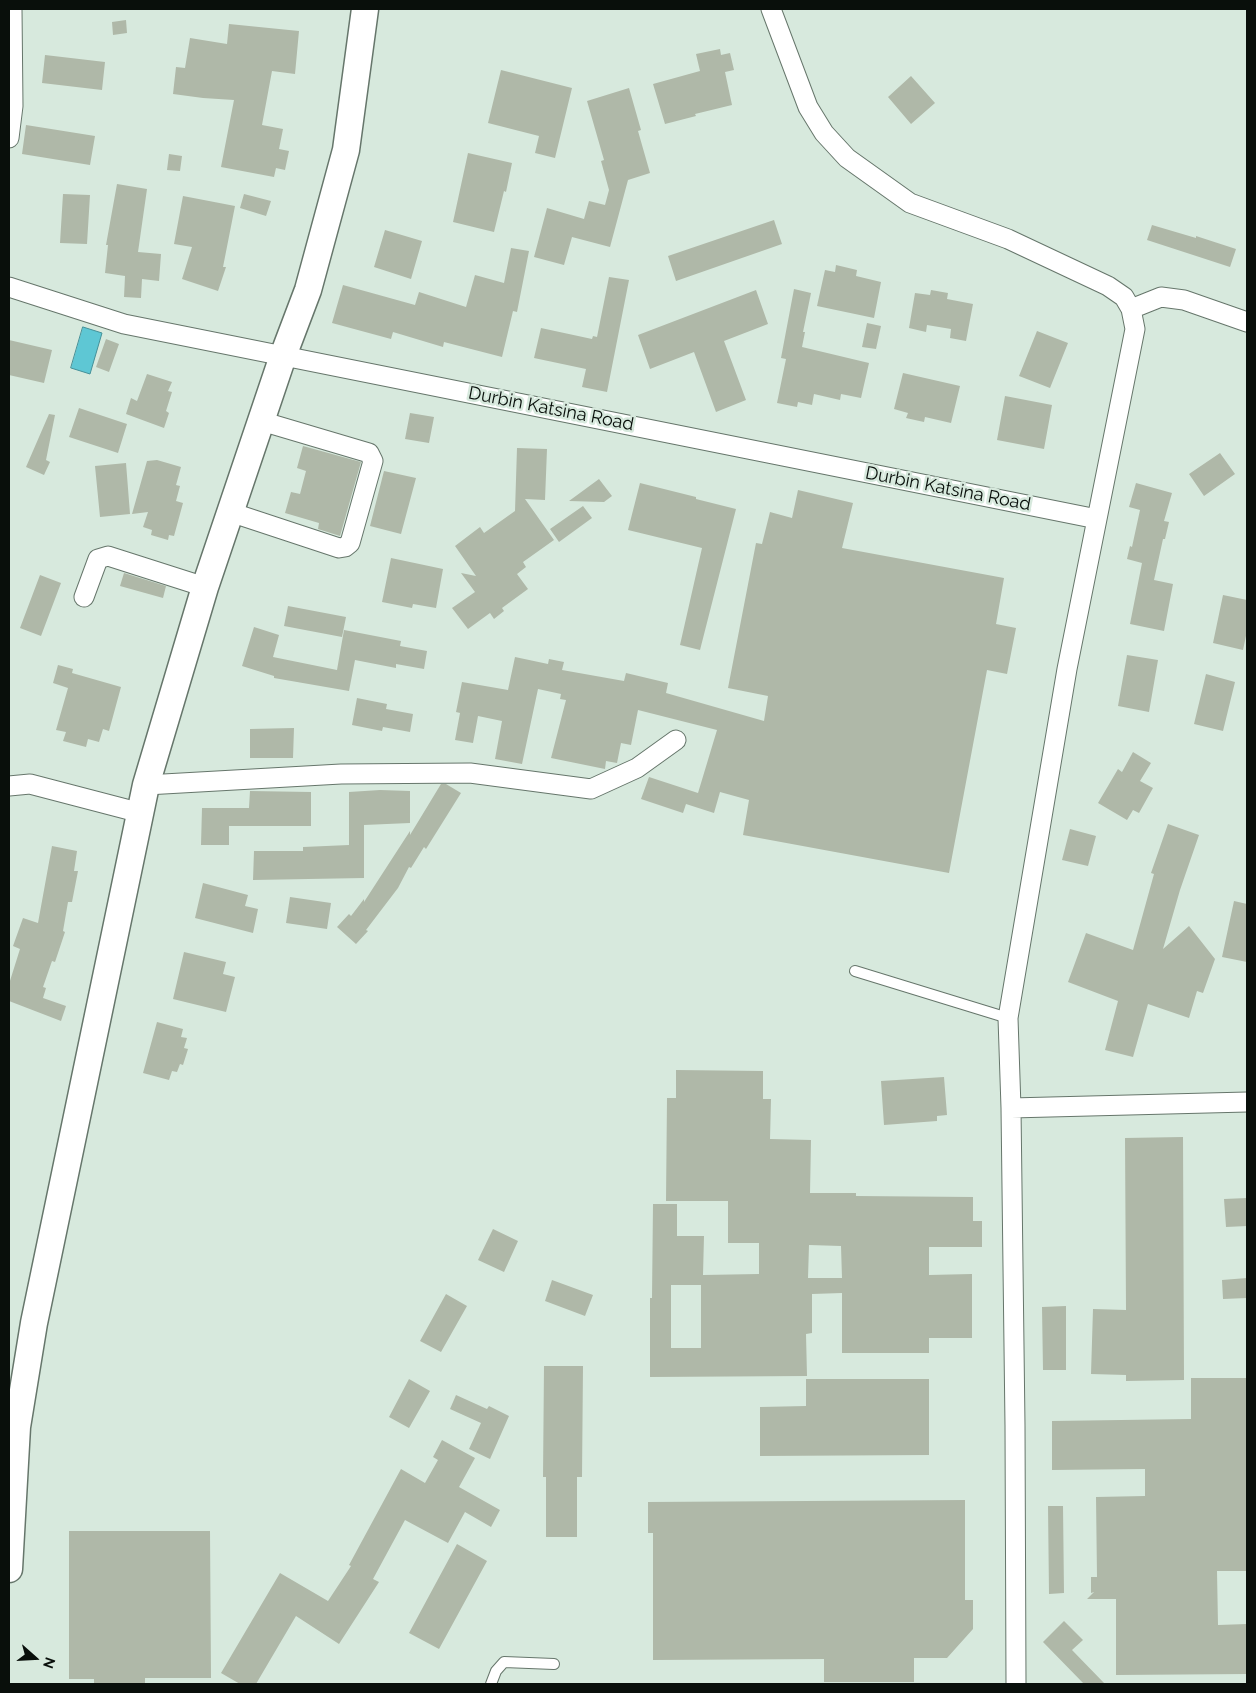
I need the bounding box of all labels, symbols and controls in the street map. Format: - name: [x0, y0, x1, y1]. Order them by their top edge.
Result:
- street label: Durbin Katsina Road: [466, 382, 636, 436]
- street label: Durbin Katsina Road: [863, 462, 1033, 516]
- north arrow: [10, 1633, 60, 1683]
- text: N: [40, 1655, 58, 1671]

